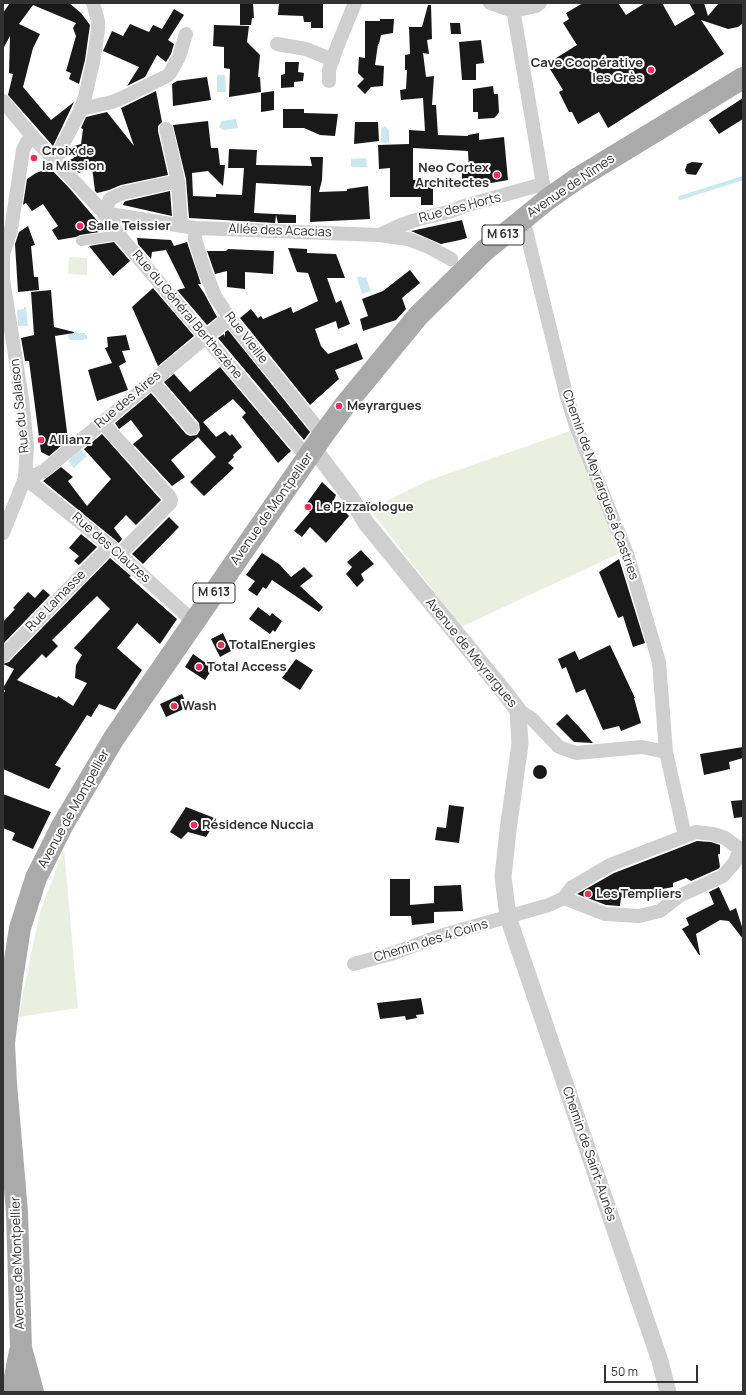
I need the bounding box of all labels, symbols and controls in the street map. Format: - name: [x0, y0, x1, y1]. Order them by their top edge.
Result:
- place label: Cave Coopérative les Grès: [531, 55, 643, 86]
- marker: Cave Coopérative les Grès: [646, 65, 656, 75]
- place label: Croix de la Mission: [42, 143, 104, 174]
- street label: Avenue de Nîmes: [524, 151, 618, 221]
- marker: Croix de la Mission: [29, 153, 39, 163]
- place label: Neo Cortex Architectes: [415, 160, 489, 191]
- marker: Neo Cortex Architectes: [492, 170, 502, 180]
- street label: Rue des Horts: [417, 190, 503, 226]
- place label: Salle Teissier: [88, 218, 171, 234]
- marker: Salle Teissier: [75, 221, 85, 231]
- street label: Allée des Acacias: [228, 221, 332, 241]
- road number: M 613: [482, 225, 524, 245]
- street label: Rue du Général Berthezène: [129, 247, 245, 383]
- street label: Rue Vieille: [221, 309, 271, 367]
- street label: Rue du Salaison: [7, 358, 33, 454]
- street label: Rue des Aires: [92, 368, 164, 432]
- street label: Chemin de Meyrargues à Castries: [558, 388, 642, 582]
- place label: Meyrargues: [347, 398, 422, 414]
- marker: Meyrargues: [334, 401, 344, 411]
- place label: Allianz: [49, 432, 91, 448]
- marker: Allianz: [36, 435, 46, 445]
- street label: Avenue de Montpellier: [227, 450, 317, 568]
- place label: Le Pizzaïologue: [316, 499, 414, 515]
- marker: Le Pizzaïologue: [303, 502, 313, 512]
- street label: Rue des Clauzes: [69, 510, 153, 586]
- street label: Rue Lamasse: [23, 567, 89, 635]
- road number: M 613: [193, 583, 235, 603]
- street label: Avenue de Meyrargues: [422, 595, 520, 711]
- place label: TotalEnergies: [229, 637, 316, 653]
- marker: TotalEnergies: [216, 640, 226, 650]
- place label: Total Access: [207, 659, 286, 675]
- marker: Total Access: [194, 662, 204, 672]
- place label: Wash: [182, 698, 217, 714]
- marker: Wash: [169, 701, 179, 711]
- street label: Avenue de Montpellier: [35, 747, 113, 871]
- place label: Résidence Nuccia: [202, 817, 314, 833]
- marker: Résidence Nuccia: [189, 820, 199, 830]
- place label: Les Templiers: [596, 886, 682, 902]
- marker: Les Templiers: [583, 889, 593, 899]
- street label: Chemin des 4 Coins: [372, 916, 490, 966]
- street label: Chemin de Saint-Aunès: [559, 1085, 619, 1223]
- street label: Avenue de Montpellier: [8, 1196, 28, 1330]
- scale bar: [606, 1357, 700, 1383]
- text: 50 m: [611, 1363, 638, 1380]

